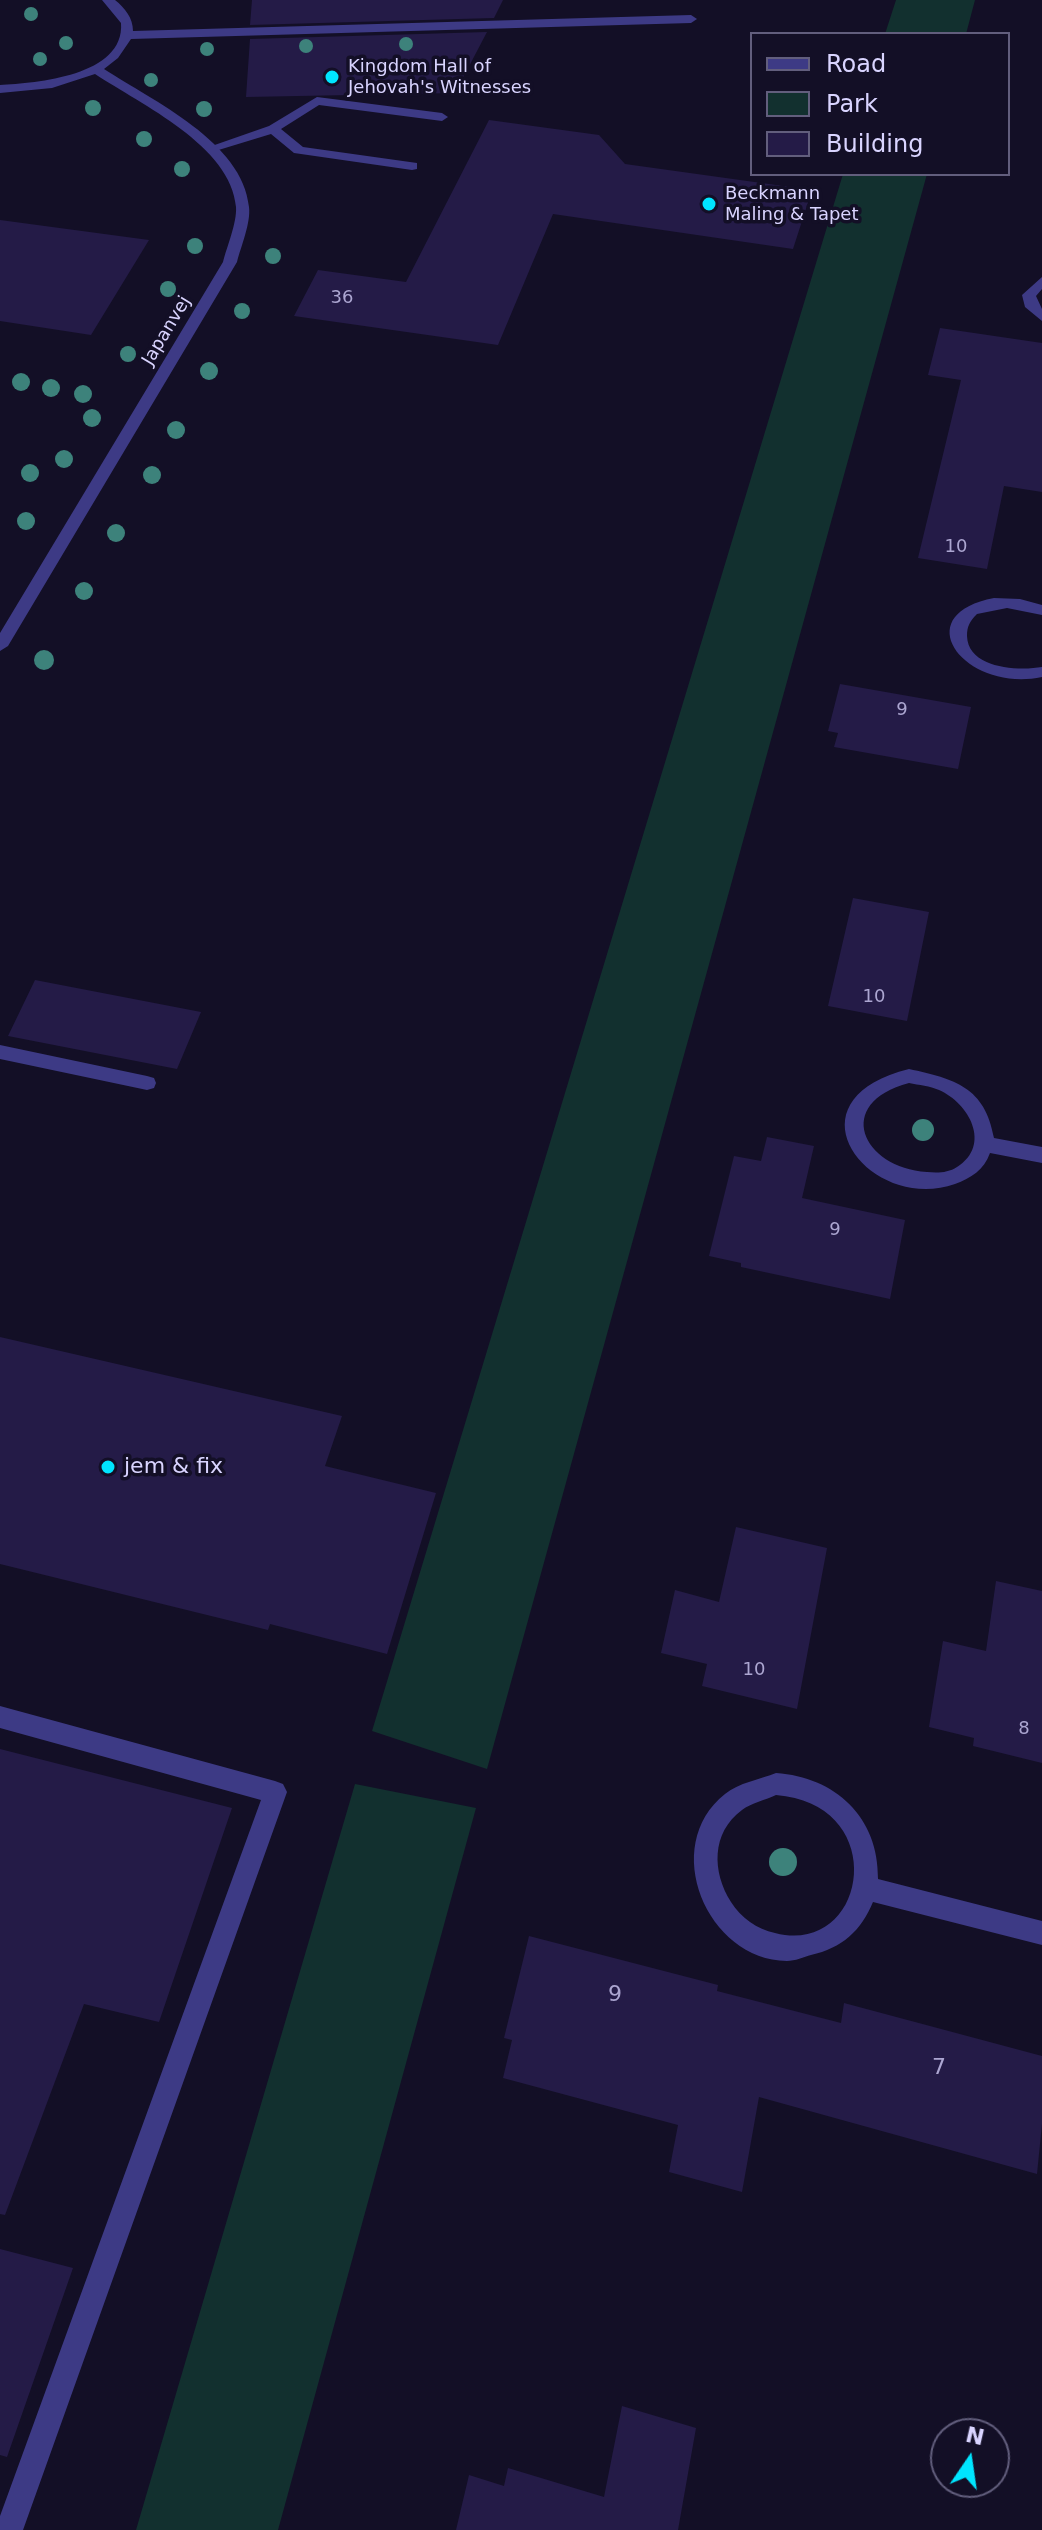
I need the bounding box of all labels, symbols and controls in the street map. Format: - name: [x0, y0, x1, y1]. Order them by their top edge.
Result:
- legend: [750, 32, 1010, 176]
- text: Road: [826, 50, 886, 78]
- place label: Kingdom Hall of Jehovah's Witnesses: [348, 56, 531, 98]
- marker: Kingdom Hall of Jehovah's Witnesses: [323, 68, 341, 86]
- text: Park: [826, 90, 878, 118]
- text: Building: [826, 130, 923, 158]
- place label: Beckmann Maling & Tapet: [725, 183, 858, 226]
- marker: Beckmann Maling & Tapet: [700, 195, 718, 213]
- house number: 36: [331, 287, 353, 309]
- street label: Japanvej: [138, 292, 196, 370]
- house number: 10: [945, 536, 967, 558]
- house number: 9: [896, 699, 908, 721]
- house number: 10: [863, 986, 885, 1008]
- house number: 9: [829, 1219, 841, 1241]
- place label: jem & fix: [124, 1454, 223, 1480]
- marker: jem & fix: [99, 1458, 117, 1476]
- house number: 10: [743, 1659, 765, 1681]
- house number: 8: [1018, 1718, 1030, 1740]
- house number: 9: [608, 1982, 622, 2008]
- house number: 7: [932, 2055, 946, 2081]
- north arrow: [930, 2418, 1010, 2498]
- text: N: [963, 2422, 987, 2450]

